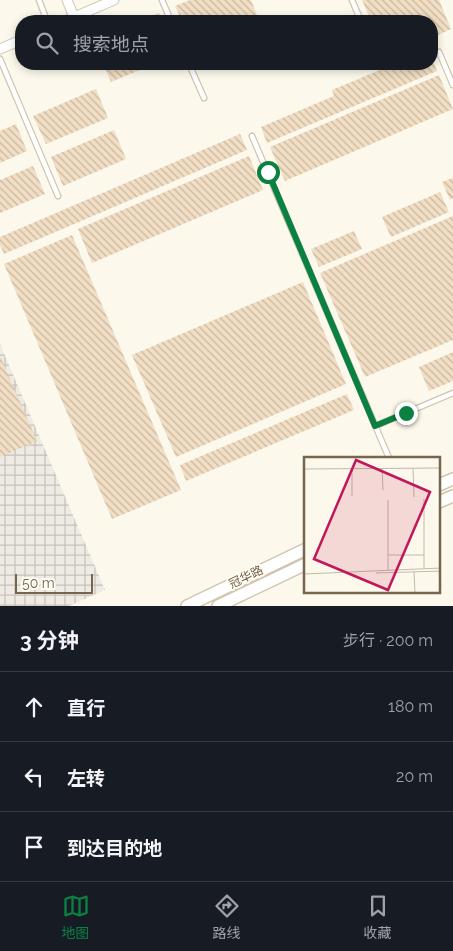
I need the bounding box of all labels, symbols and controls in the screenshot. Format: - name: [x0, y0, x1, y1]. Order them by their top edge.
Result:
- search box: [15, 15, 438, 70]
- icon: search: [33, 29, 61, 57]
- text: 搜索地点: [73, 33, 149, 55]
- route start: [257, 161, 280, 184]
- route end: [395, 402, 418, 425]
- inset map: [304, 457, 440, 594]
- street label: 冠华路: [227, 563, 265, 591]
- scale bar: [15, 571, 92, 594]
- text: 50 m: [22, 575, 55, 591]
- text: 3 分钟: [20, 628, 79, 653]
- text: 步行 · 200 m: [343, 631, 433, 650]
- icon: ahead: [20, 693, 48, 721]
- text: 直行: [67, 697, 105, 719]
- text: 180 m: [388, 697, 433, 716]
- icon: left: [20, 763, 48, 791]
- text: 左转: [67, 767, 105, 789]
- text: 20 m: [396, 767, 433, 786]
- icon: arrive: [20, 833, 48, 861]
- text: 到达目的地: [67, 837, 162, 859]
- tab: 地图: [62, 892, 90, 942]
- tab: 路线: [213, 892, 241, 942]
- tab: 收藏: [364, 892, 392, 942]

